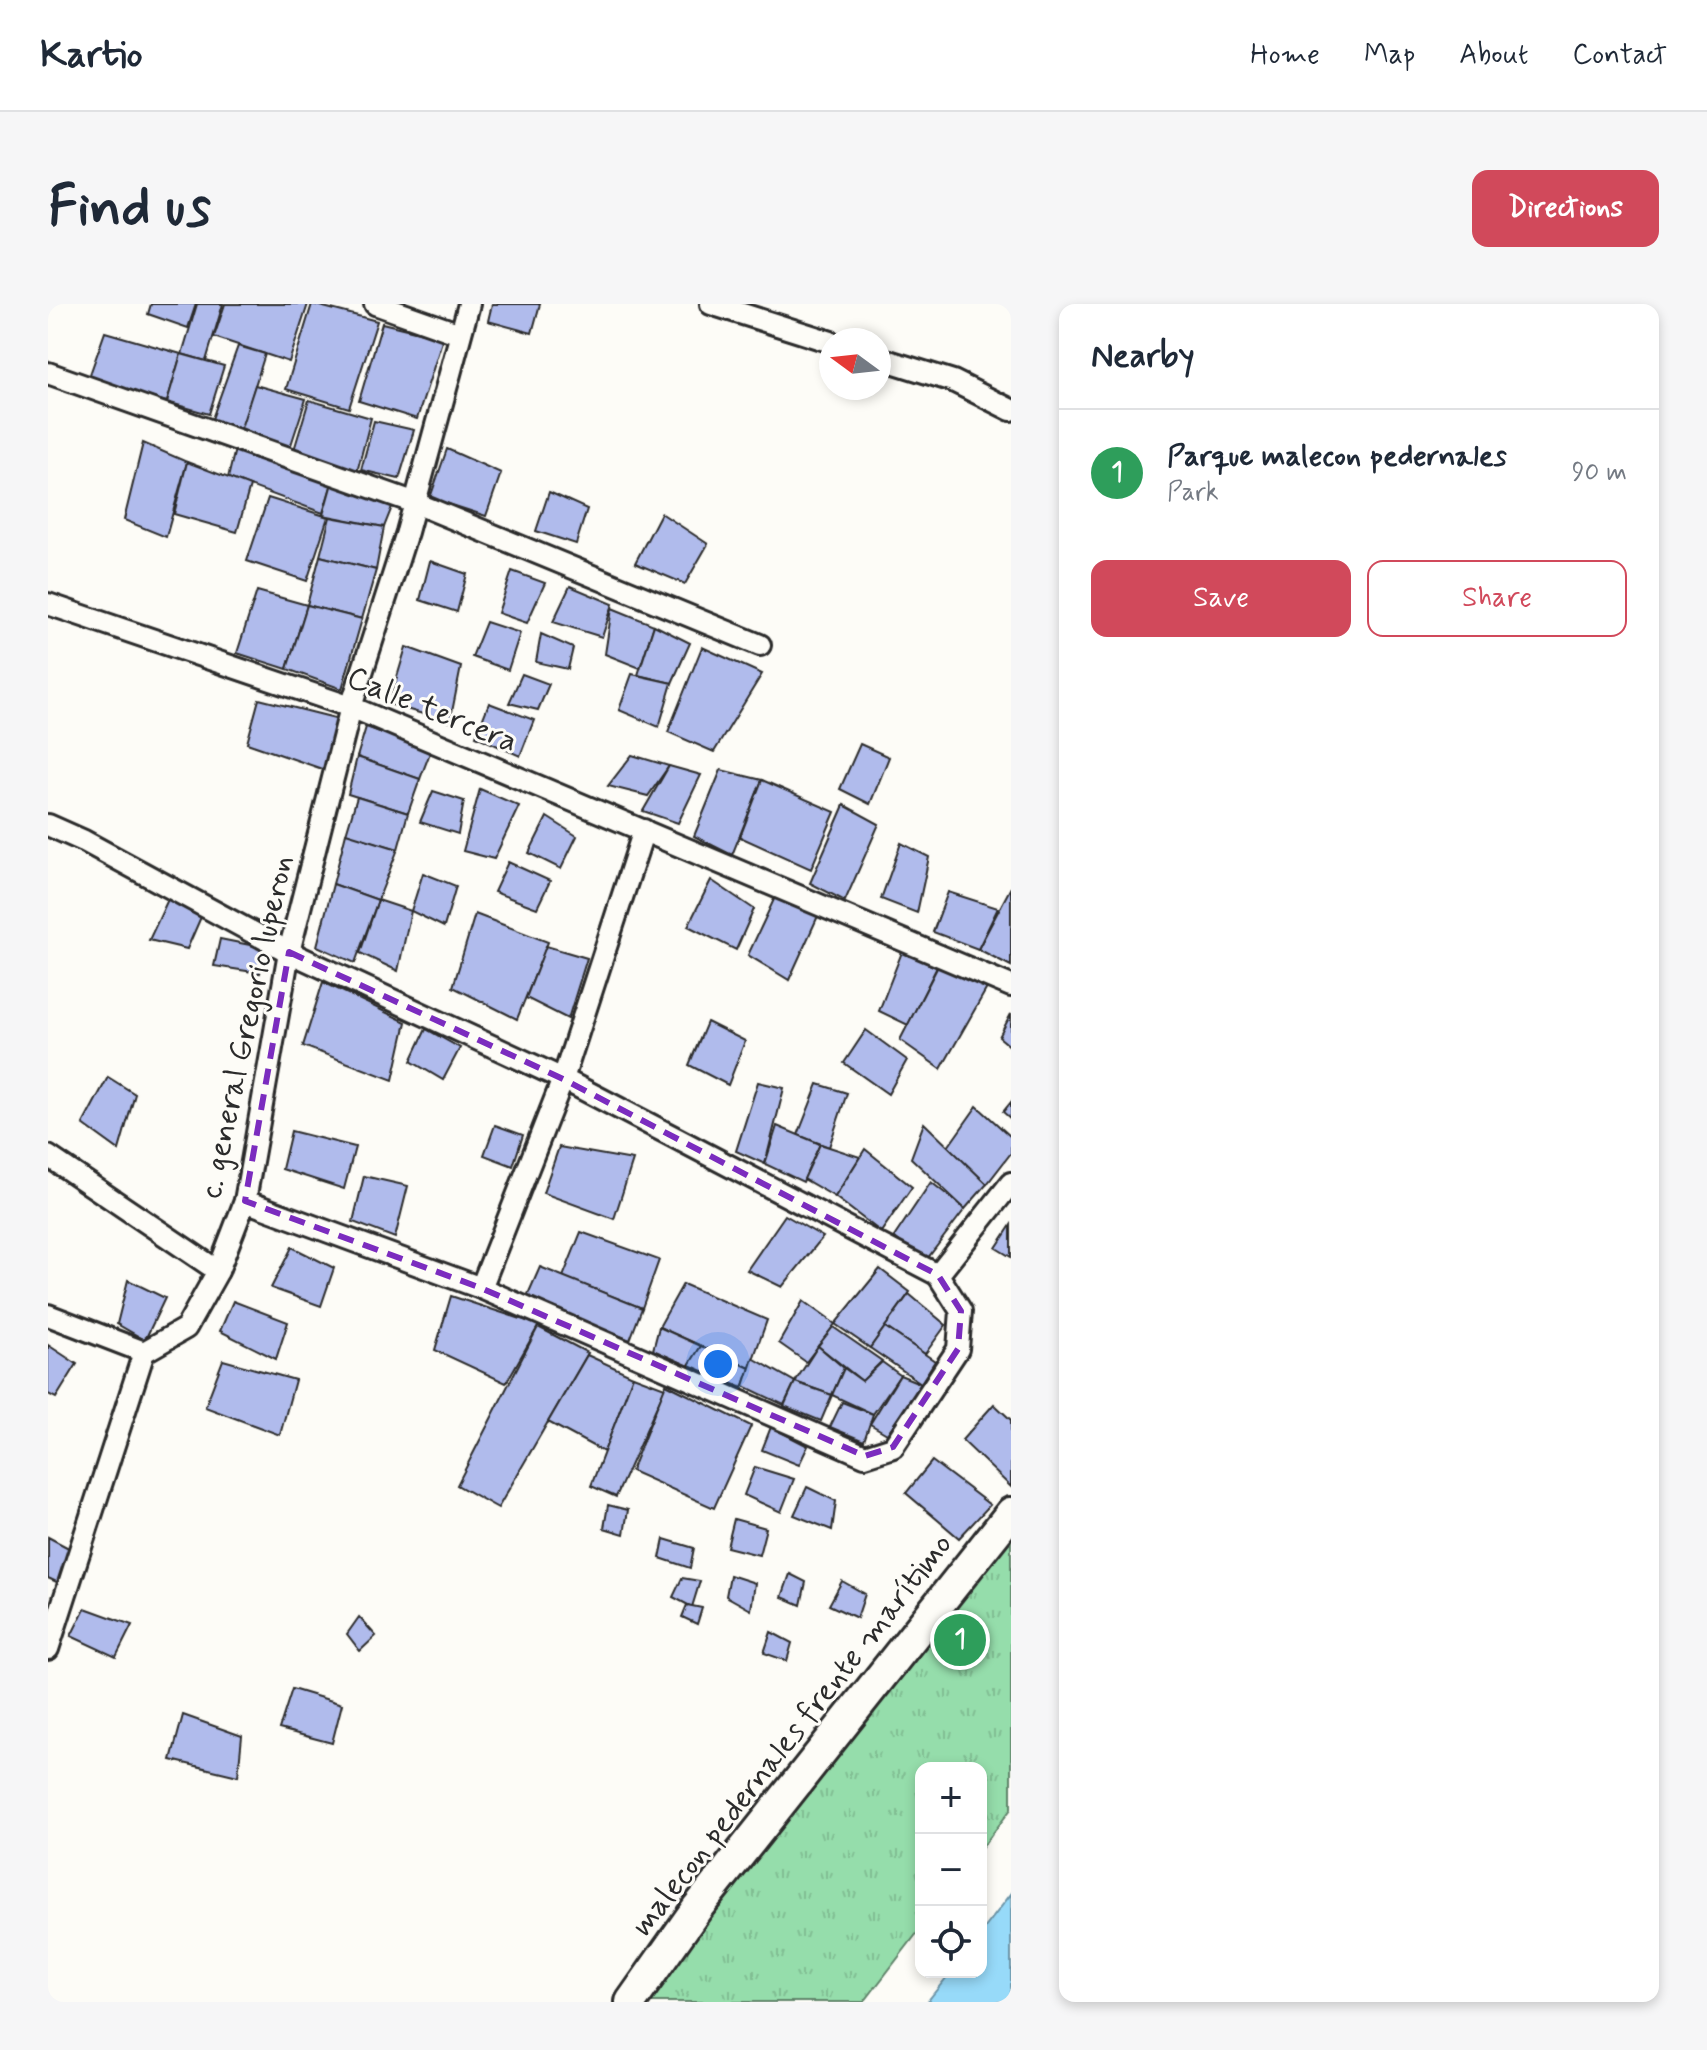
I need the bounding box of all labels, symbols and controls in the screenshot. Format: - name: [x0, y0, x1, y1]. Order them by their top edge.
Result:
- text: Kartio: [40, 31, 143, 80]
- text: Home: [1250, 37, 1320, 74]
- text: Map: [1364, 37, 1415, 74]
- text: About: [1459, 37, 1528, 74]
- text: Contact: [1572, 37, 1667, 74]
- button: Directions: [1472, 170, 1659, 247]
- text: Find us: [48, 172, 211, 245]
- north arrow: [819, 328, 891, 400]
- text: Nearby: [1091, 334, 1195, 379]
- text: Parque malecon pedernales: [1167, 437, 1507, 476]
- text: 1: [1111, 456, 1123, 490]
- text: 90 m: [1572, 456, 1627, 490]
- text: Park: [1167, 476, 1219, 510]
- button: Save: [1091, 560, 1351, 637]
- button: Share: [1367, 560, 1627, 637]
- street label: Calle tercera: [340, 657, 524, 763]
- street label: c. general Gregorio luperon: [190, 852, 304, 1202]
- your location: [698, 1344, 738, 1384]
- street label: malecon pedernales frente marítimo: [622, 1525, 962, 1945]
- pin: 1: [934, 1610, 986, 1670]
- map controls: [915, 1762, 987, 1978]
- button: +: [915, 1762, 987, 1834]
- button: −: [915, 1834, 987, 1906]
- button: locate: [915, 1906, 987, 1978]

